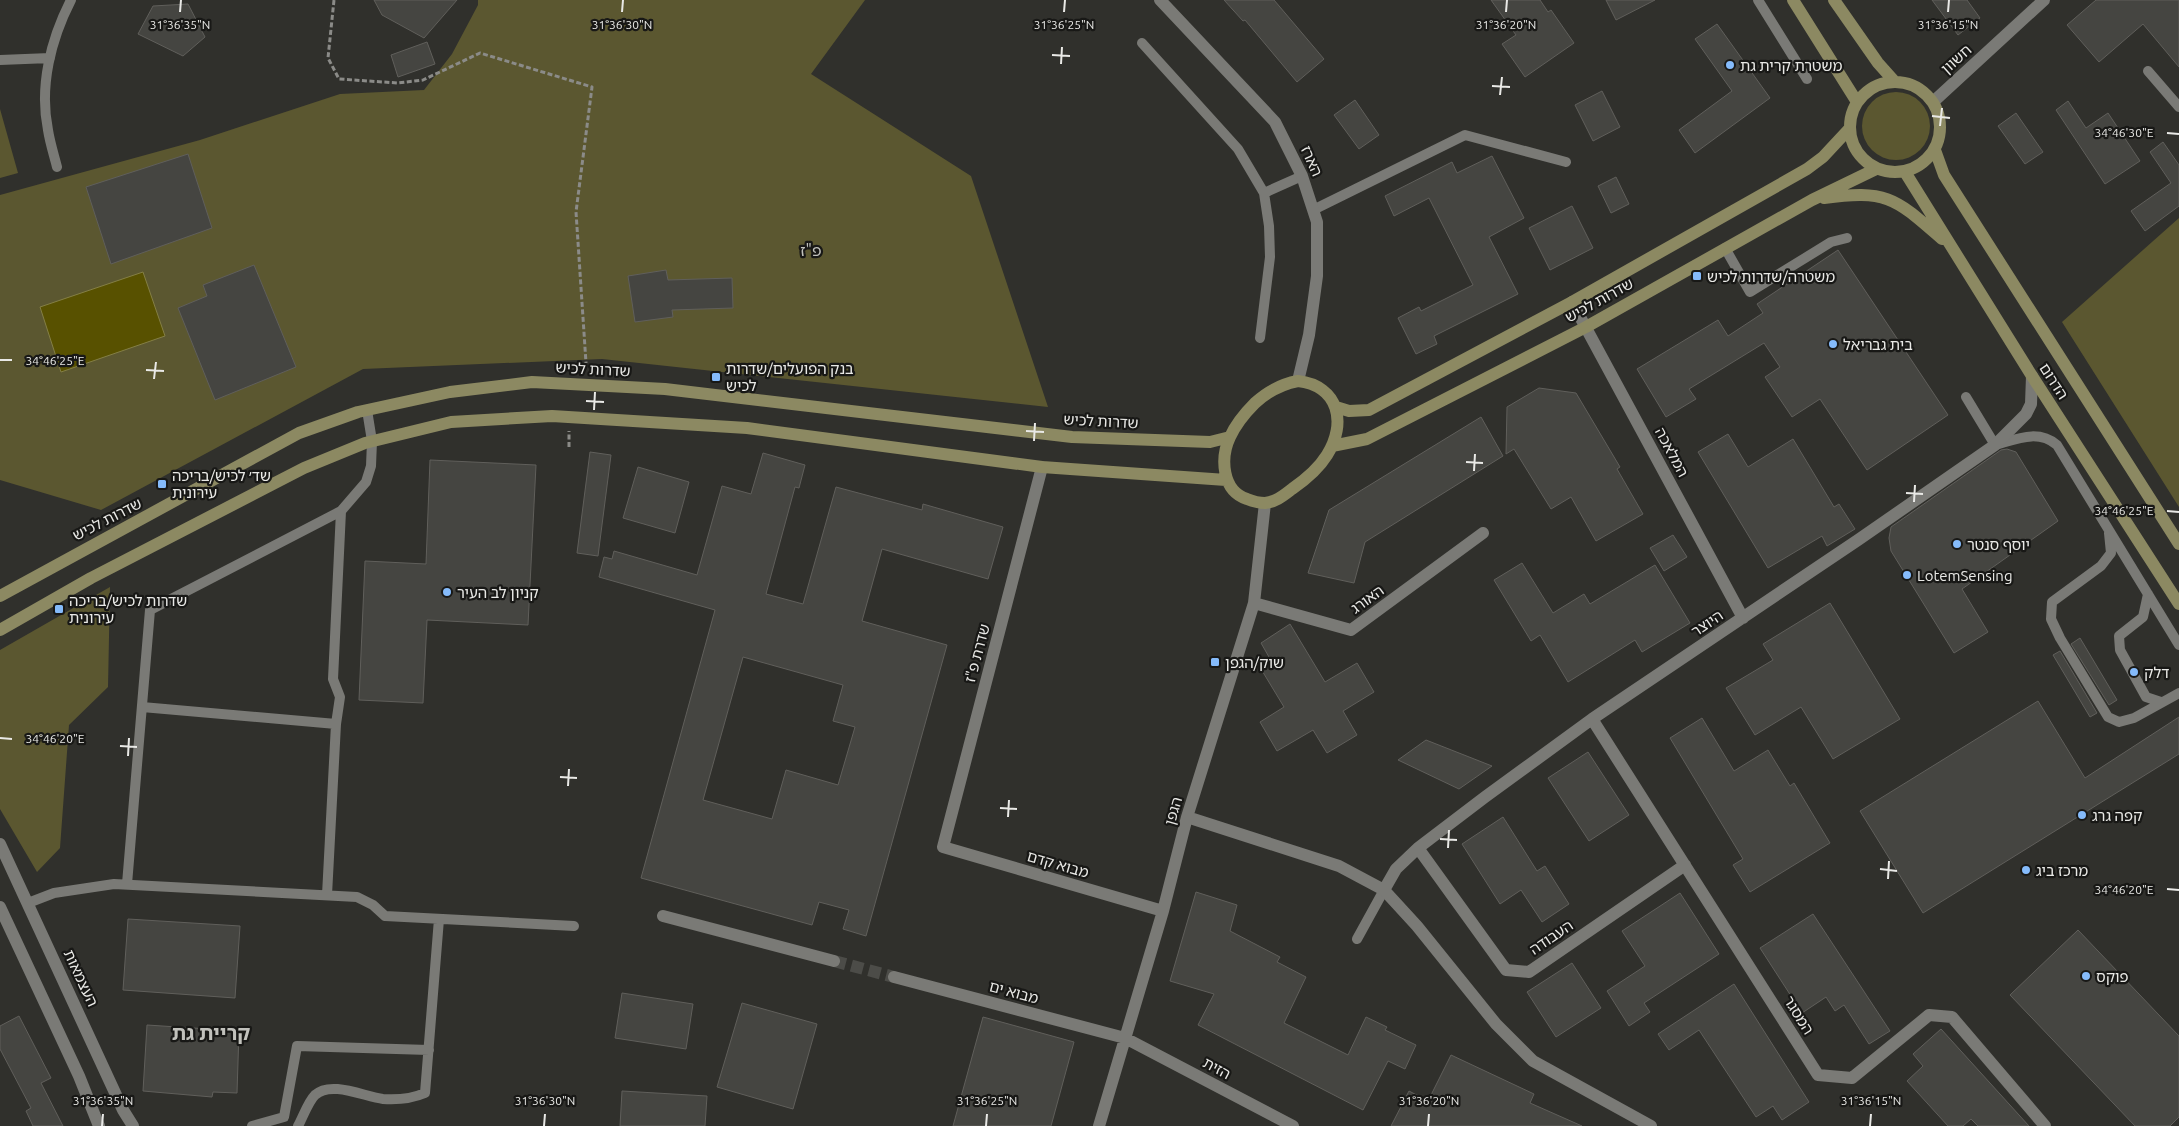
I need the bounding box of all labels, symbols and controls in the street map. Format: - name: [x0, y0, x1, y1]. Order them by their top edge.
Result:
- text: 31°36'35"N: [150, 18, 210, 31]
- text: 31°36'30"N: [592, 18, 652, 31]
- text: 31°36'25"N: [1034, 18, 1094, 31]
- text: 31°36'20"N: [1476, 18, 1536, 31]
- text: 31°36'15"N: [1918, 18, 1978, 31]
- street label: חשוון: [1937, 41, 1975, 77]
- place label: משטרת קרית גת: [1740, 57, 1842, 74]
- marker: משטרת קרית גת: [1724, 59, 1736, 71]
- text: 34°46'30"E: [2095, 126, 2154, 139]
- street label: הארז: [1298, 143, 1326, 179]
- district label: פ"ז: [800, 241, 822, 259]
- place label: משטרה/שדרות לכיש: [1707, 268, 1835, 285]
- marker: משטרה/שדרות לכיש: [1691, 270, 1703, 282]
- street label: שדרות לכיש: [1562, 274, 1636, 326]
- place label: בית גבריאל: [1843, 336, 1913, 353]
- marker: בית גבריאל: [1827, 338, 1839, 350]
- text: 34°46'25"E: [26, 354, 85, 367]
- street label: שדרות לכיש: [555, 359, 631, 379]
- place label: בנק הפועלים/שדרות לכיש: [726, 360, 854, 394]
- street label: הדרום: [2036, 360, 2072, 402]
- marker: בנק הפועלים/שדרות לכיש: [710, 371, 722, 383]
- street label: שדרות לכיש: [1063, 411, 1139, 431]
- street label: המלאכה: [1652, 424, 1692, 480]
- place label: שד׳ לכיש/בריכה עירונית: [172, 467, 271, 501]
- marker: שד׳ לכיש/בריכה עירונית: [156, 478, 168, 490]
- street label: שדרות לכיש: [70, 494, 144, 544]
- text: 34°46'25"E: [2095, 504, 2154, 517]
- place label: יוסף סנטר: [1967, 536, 2030, 553]
- marker: יוסף סנטר: [1951, 538, 1963, 550]
- place label: LotemSensing: [1917, 567, 2013, 584]
- marker: LotemSensing: [1901, 569, 1913, 581]
- street label: האורג: [1347, 581, 1387, 617]
- place label: קניון לב העיר: [457, 584, 539, 601]
- marker: קניון לב העיר: [441, 586, 453, 598]
- place label: שדרות לכיש/בריכה עירונית: [69, 592, 187, 626]
- marker: שדרות לכיש/בריכה עירונית: [53, 603, 65, 615]
- street label: היוצר: [1688, 606, 1726, 640]
- street label: שדרת פ"ז: [961, 622, 993, 684]
- place label: שוק/הגפן: [1225, 654, 1284, 671]
- marker: שוק/הגפן: [1209, 656, 1221, 668]
- place label: דלק: [2144, 664, 2169, 681]
- marker: דלק: [2128, 666, 2140, 678]
- text: 34°46'20"E: [26, 732, 85, 745]
- street label: הגפן: [1161, 795, 1185, 827]
- place label: קפה גרג: [2092, 807, 2142, 824]
- marker: קפה גרג: [2076, 809, 2088, 821]
- street label: מבוא קדם: [1025, 847, 1091, 881]
- place label: מרכז ביג: [2036, 862, 2088, 879]
- marker: מרכז ביג: [2020, 864, 2032, 876]
- text: 34°46'20"E: [2095, 883, 2154, 896]
- street label: העבודה: [1526, 916, 1576, 958]
- street label: העצמאות: [60, 947, 102, 1009]
- place label: פוקס: [2096, 968, 2129, 985]
- marker: פוקס: [2080, 970, 2092, 982]
- street label: מבוא ים: [988, 977, 1041, 1007]
- street label: המסגר: [1781, 993, 1817, 1037]
- district label: קריית גת: [172, 1021, 250, 1044]
- street label: הזית: [1200, 1054, 1234, 1082]
- text: 31°36'35"N: [73, 1094, 133, 1107]
- text: 31°36'30"N: [515, 1094, 575, 1107]
- text: 31°36'25"N: [957, 1094, 1017, 1107]
- text: 31°36'20"N: [1399, 1094, 1459, 1107]
- text: 31°36'15"N: [1841, 1094, 1901, 1107]

